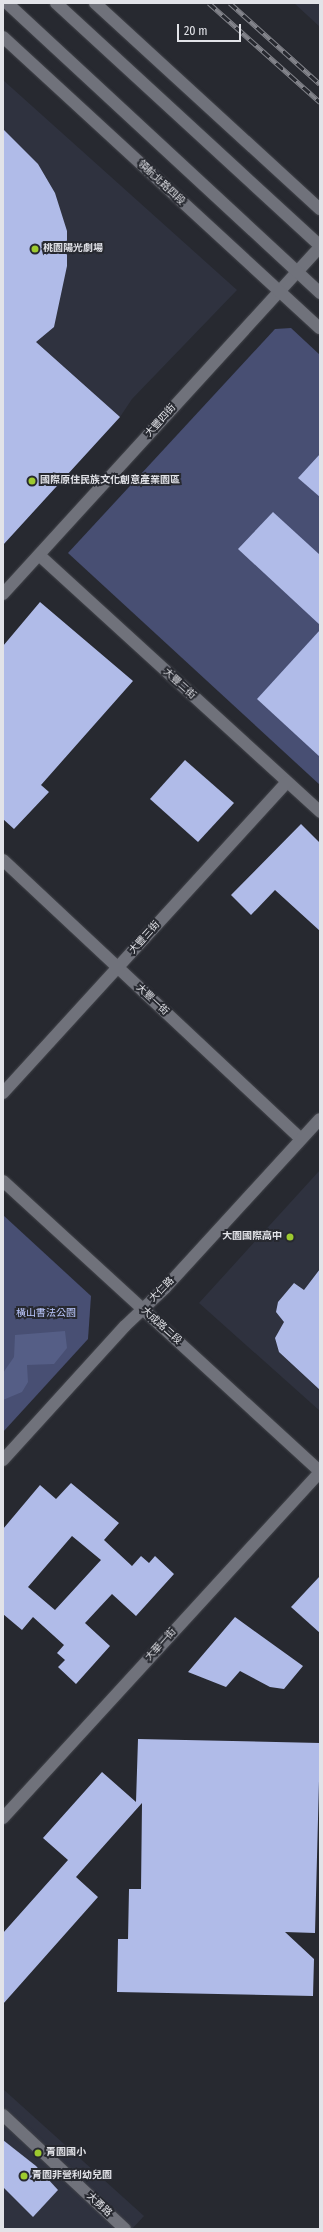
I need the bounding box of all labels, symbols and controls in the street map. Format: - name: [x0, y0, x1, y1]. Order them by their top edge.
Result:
- scale bar: [179, 16, 243, 42]
- text: 20 m: [184, 24, 208, 38]
- street label: 領航北路四段: [135, 158, 187, 208]
- place label: 桃園陽光劇場: [43, 243, 103, 255]
- marker: 桃園陽光劇場: [30, 244, 40, 254]
- street label: 大豐四街: [143, 402, 179, 440]
- place label: 國際原住民族文化創意產業園區: [40, 475, 180, 487]
- marker: 國際原住民族文化創意產業園區: [27, 476, 37, 486]
- street label: 大豐二街: [160, 666, 198, 702]
- street label: 大豐三街: [127, 919, 163, 957]
- street label: 大豐一街: [133, 982, 171, 1018]
- place label: 大園國際高中: [222, 1231, 282, 1243]
- marker: 大園國際高中: [285, 1232, 295, 1242]
- street label: 大仁路: [147, 1275, 177, 1305]
- street label: 大成路二段: [138, 1305, 184, 1347]
- park label: 橫山書法公園: [16, 1308, 76, 1320]
- street label: 大華一街: [143, 1626, 179, 1664]
- place label: 青園國小: [46, 2147, 86, 2159]
- marker: 青園國小: [33, 2148, 43, 2158]
- place label: 青園非營利幼兒園: [32, 2170, 112, 2182]
- marker: 青園非營利幼兒園: [19, 2171, 29, 2181]
- street label: 大勇路: [84, 2190, 114, 2220]

